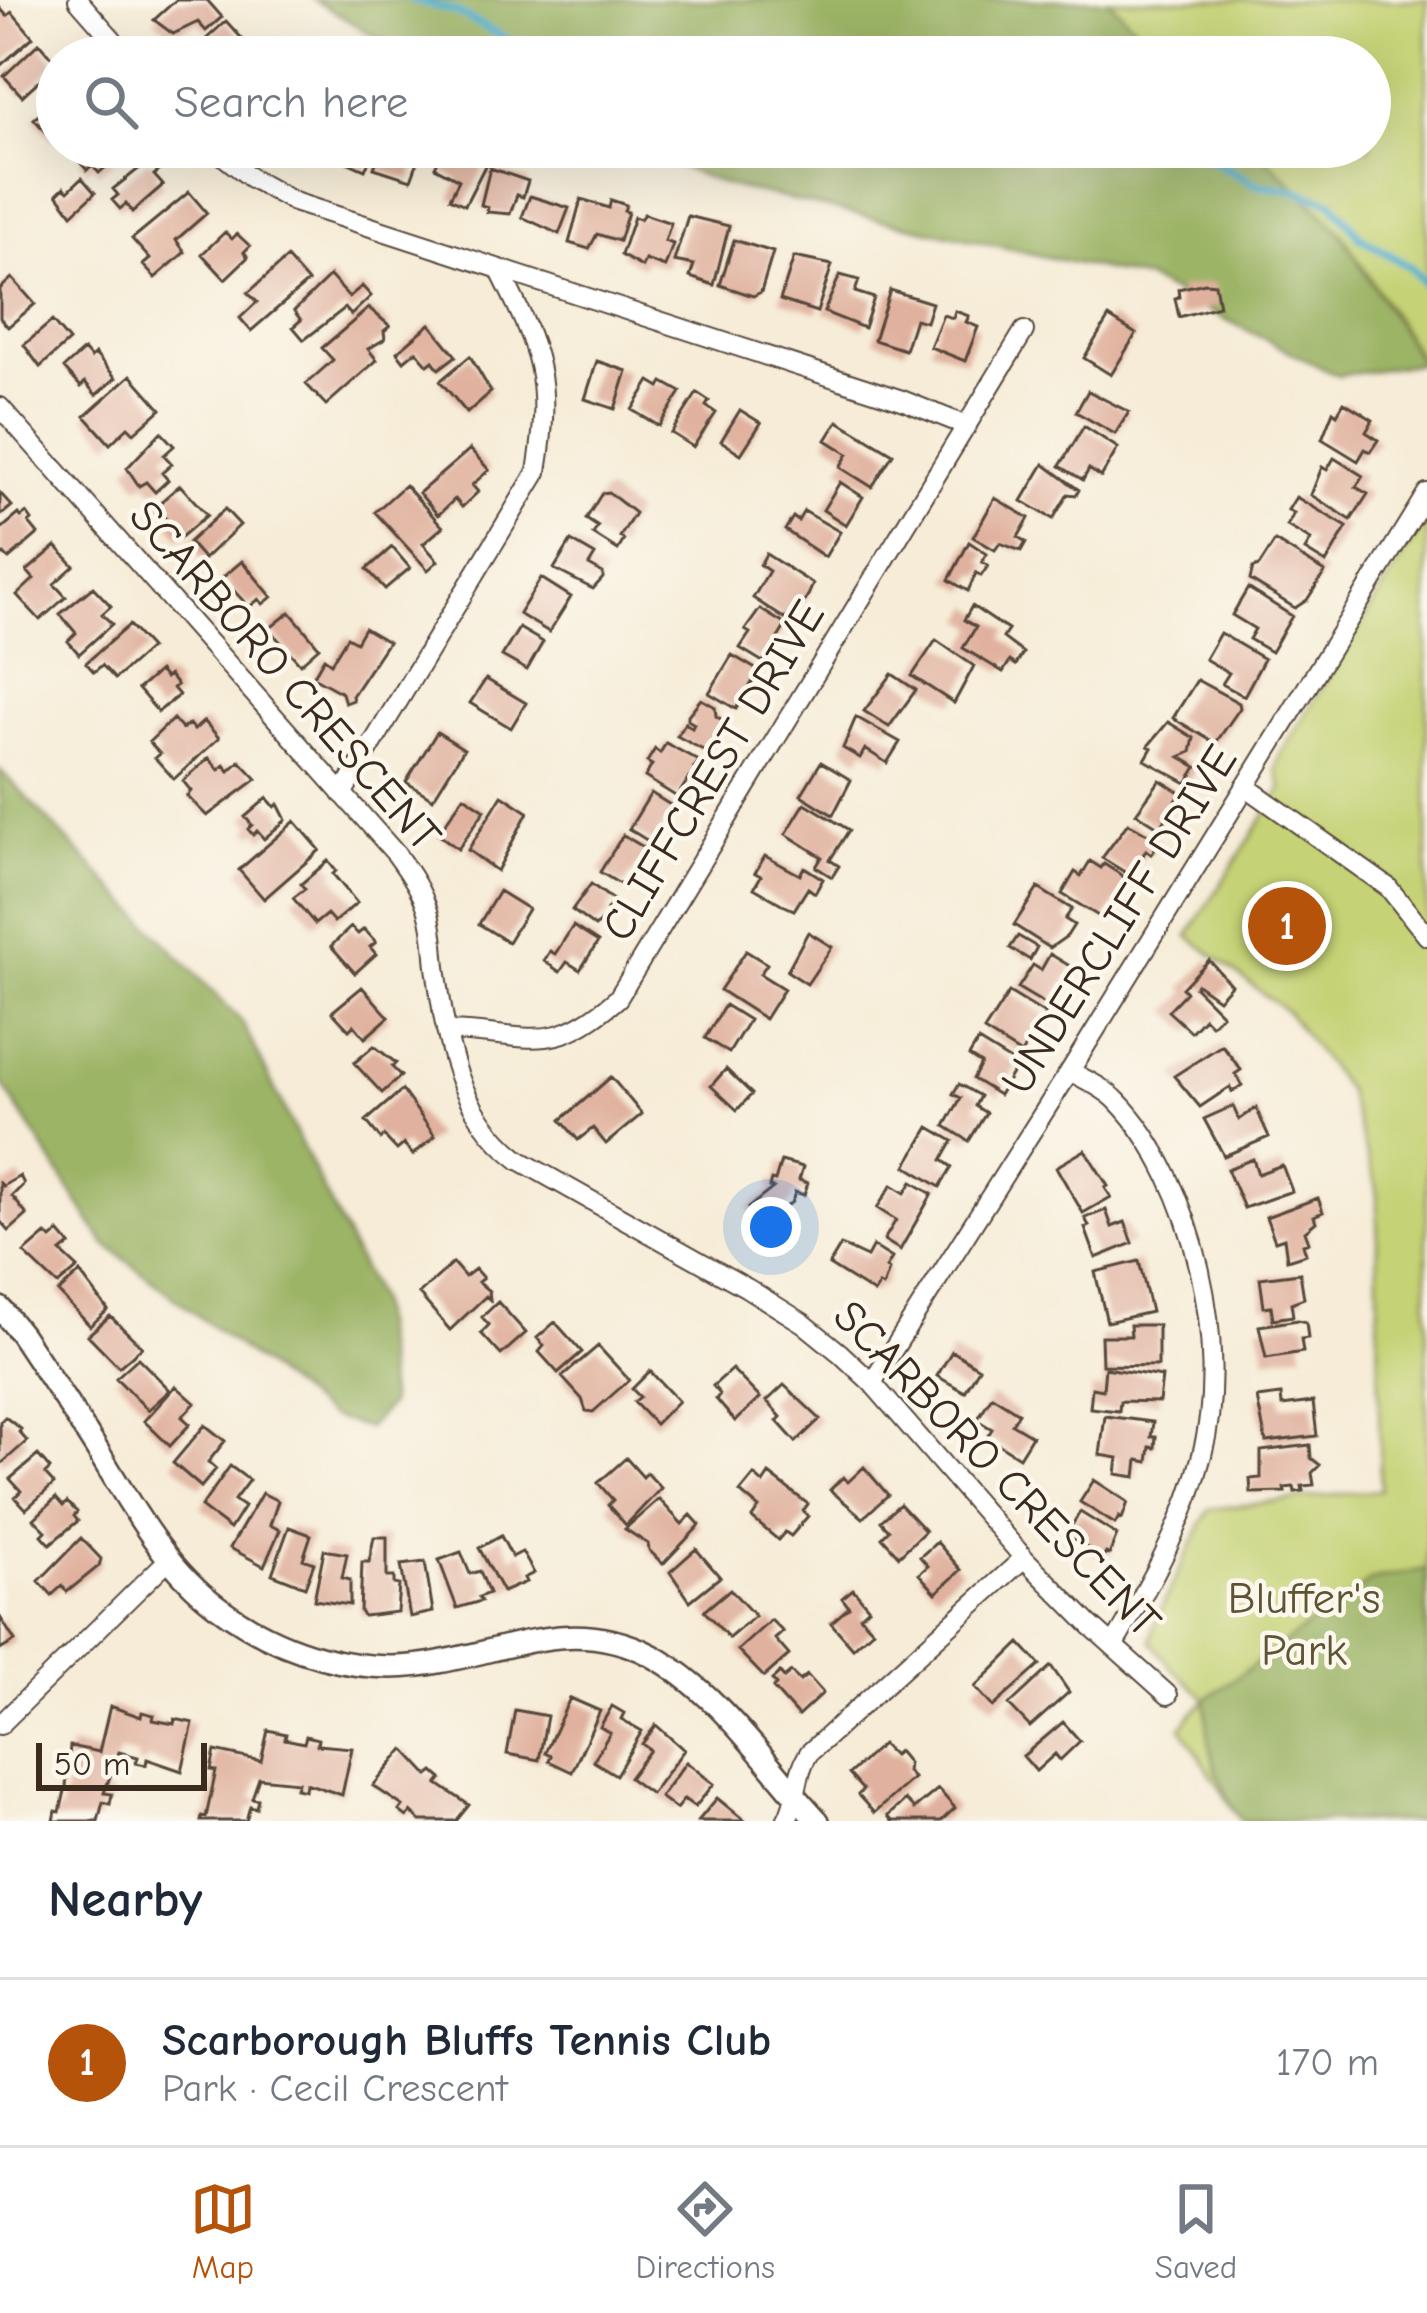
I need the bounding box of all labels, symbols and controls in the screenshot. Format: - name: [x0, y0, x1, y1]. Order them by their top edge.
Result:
- search box: [36, 36, 1391, 168]
- icon: search: [78, 69, 144, 135]
- text: Search here: [174, 76, 408, 128]
- street label: SCARBORO CRESCENT: [119, 490, 452, 862]
- street label: CLIFFCREST DRIVE: [591, 591, 835, 950]
- street label: UNDERCLIFF DRIVE: [990, 735, 1247, 1104]
- pin: 1: [1248, 881, 1326, 971]
- your location: [741, 1197, 801, 1257]
- street label: SCARBORO CRESCENT: [823, 1290, 1172, 1648]
- park label: Bluffer's Park: [1227, 1572, 1381, 1676]
- scale bar: [36, 1737, 207, 1790]
- text: 50 m: [54, 1745, 130, 1783]
- text: Nearby: [48, 1870, 202, 1929]
- text: Scarborough Bluffs Tennis Club: [162, 2014, 771, 2066]
- text: 1: [79, 2040, 95, 2085]
- text: 170 m: [1276, 2040, 1379, 2085]
- text: Park · Cecil Crescent: [162, 2066, 508, 2111]
- tab: Map: [190, 2176, 256, 2286]
- tab: Directions: [636, 2176, 775, 2286]
- tab: Saved: [1155, 2176, 1237, 2286]

